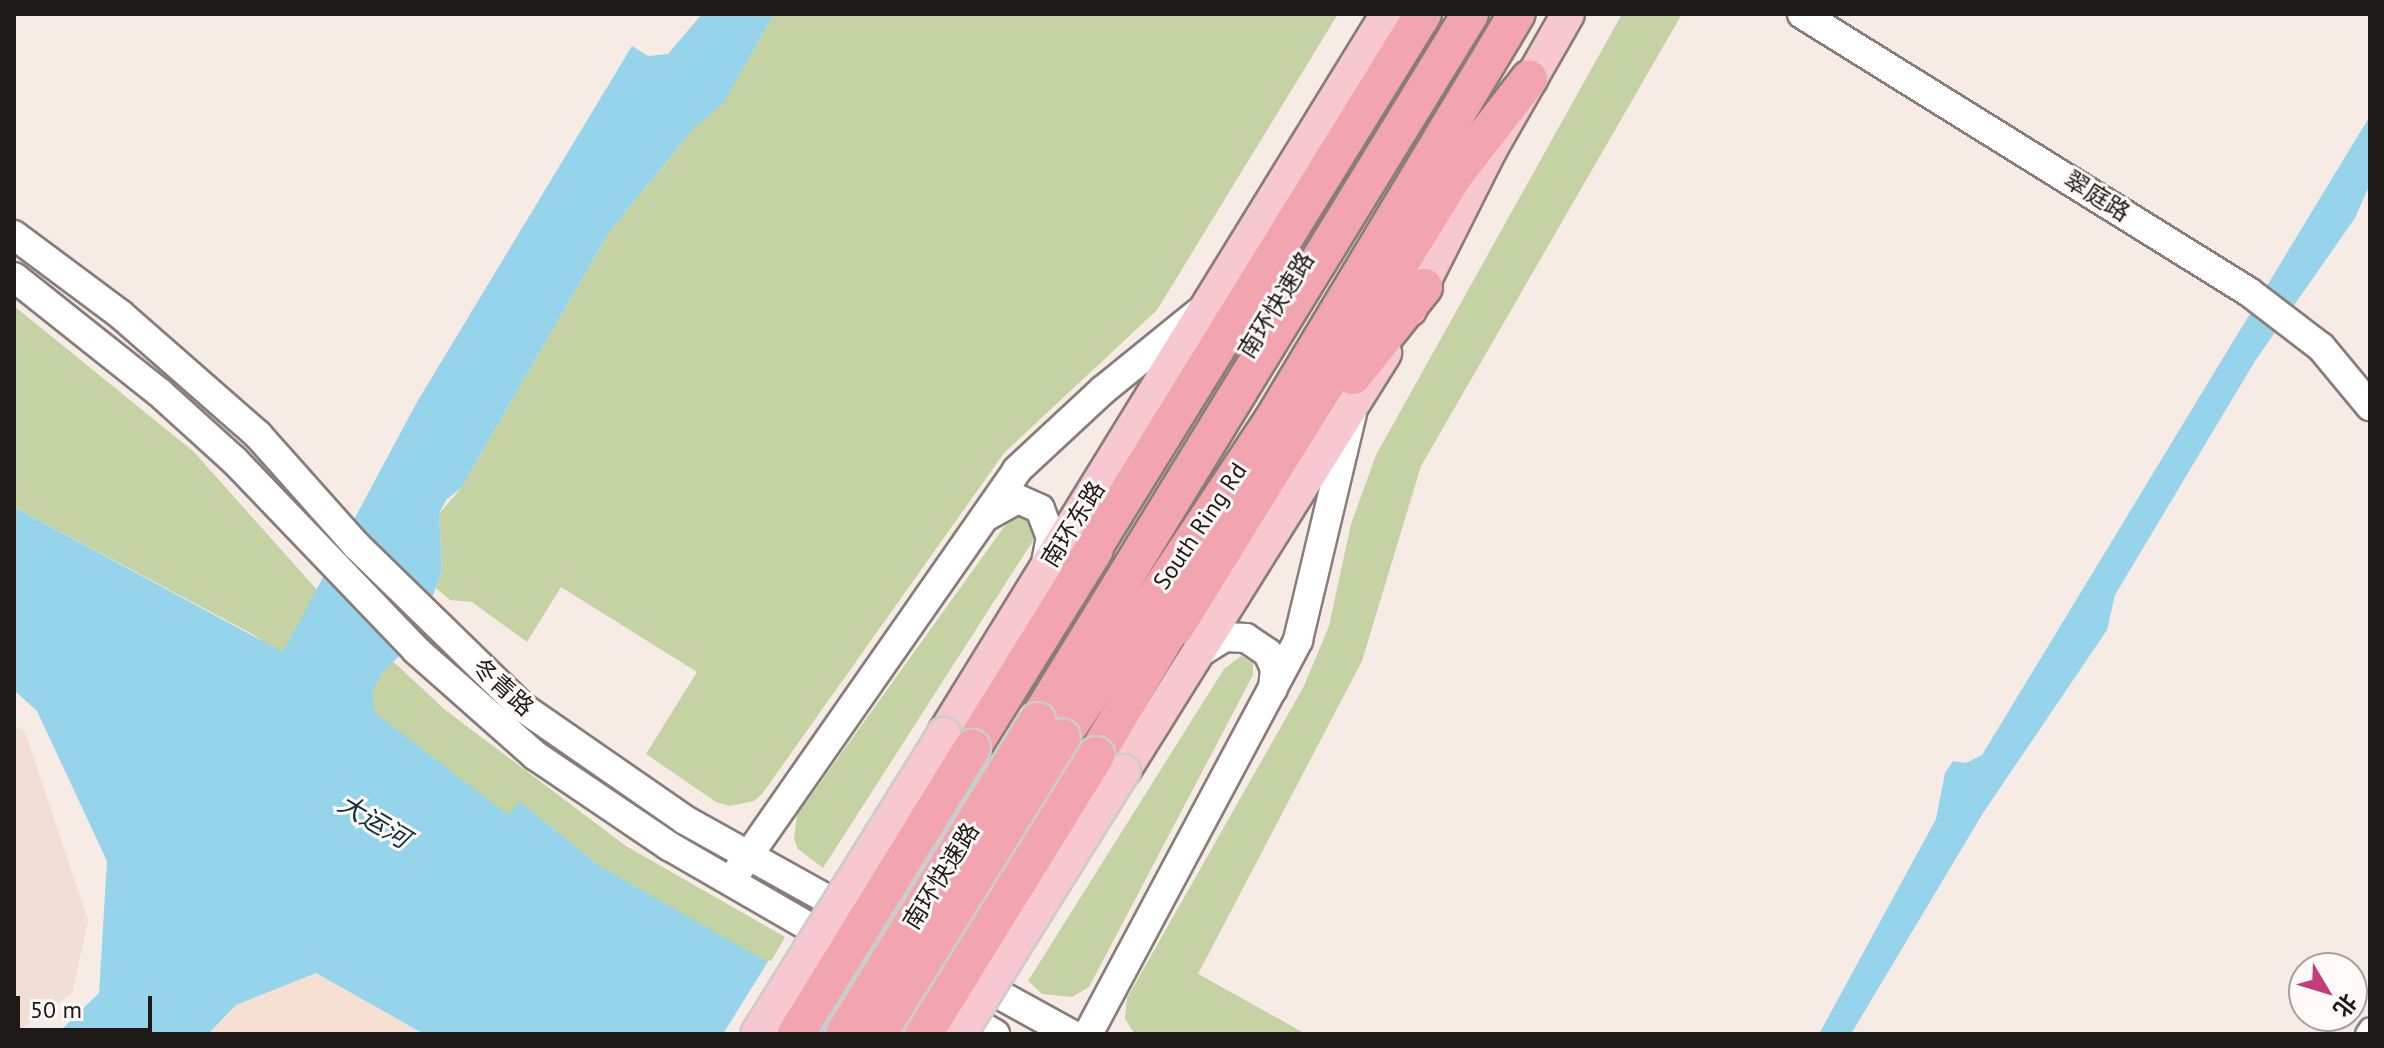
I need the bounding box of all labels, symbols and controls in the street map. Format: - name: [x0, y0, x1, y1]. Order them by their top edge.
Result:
- street label: 翠庭路: [2059, 165, 2135, 227]
- street label: 南环快速路: [1232, 246, 1320, 364]
- street label: South Ring Rd: [1147, 457, 1253, 595]
- street label: 南环东路: [1035, 476, 1111, 572]
- street label: 冬青路: [467, 652, 539, 722]
- water label: 大运河: [333, 788, 415, 854]
- street label: 南环快速路: [897, 817, 985, 935]
- north arrow: [2288, 952, 2368, 1032]
- scale bar: [20, 980, 156, 1030]
- text: 北: [2328, 988, 2363, 1023]
- text: 50 m: [30, 994, 82, 1025]

